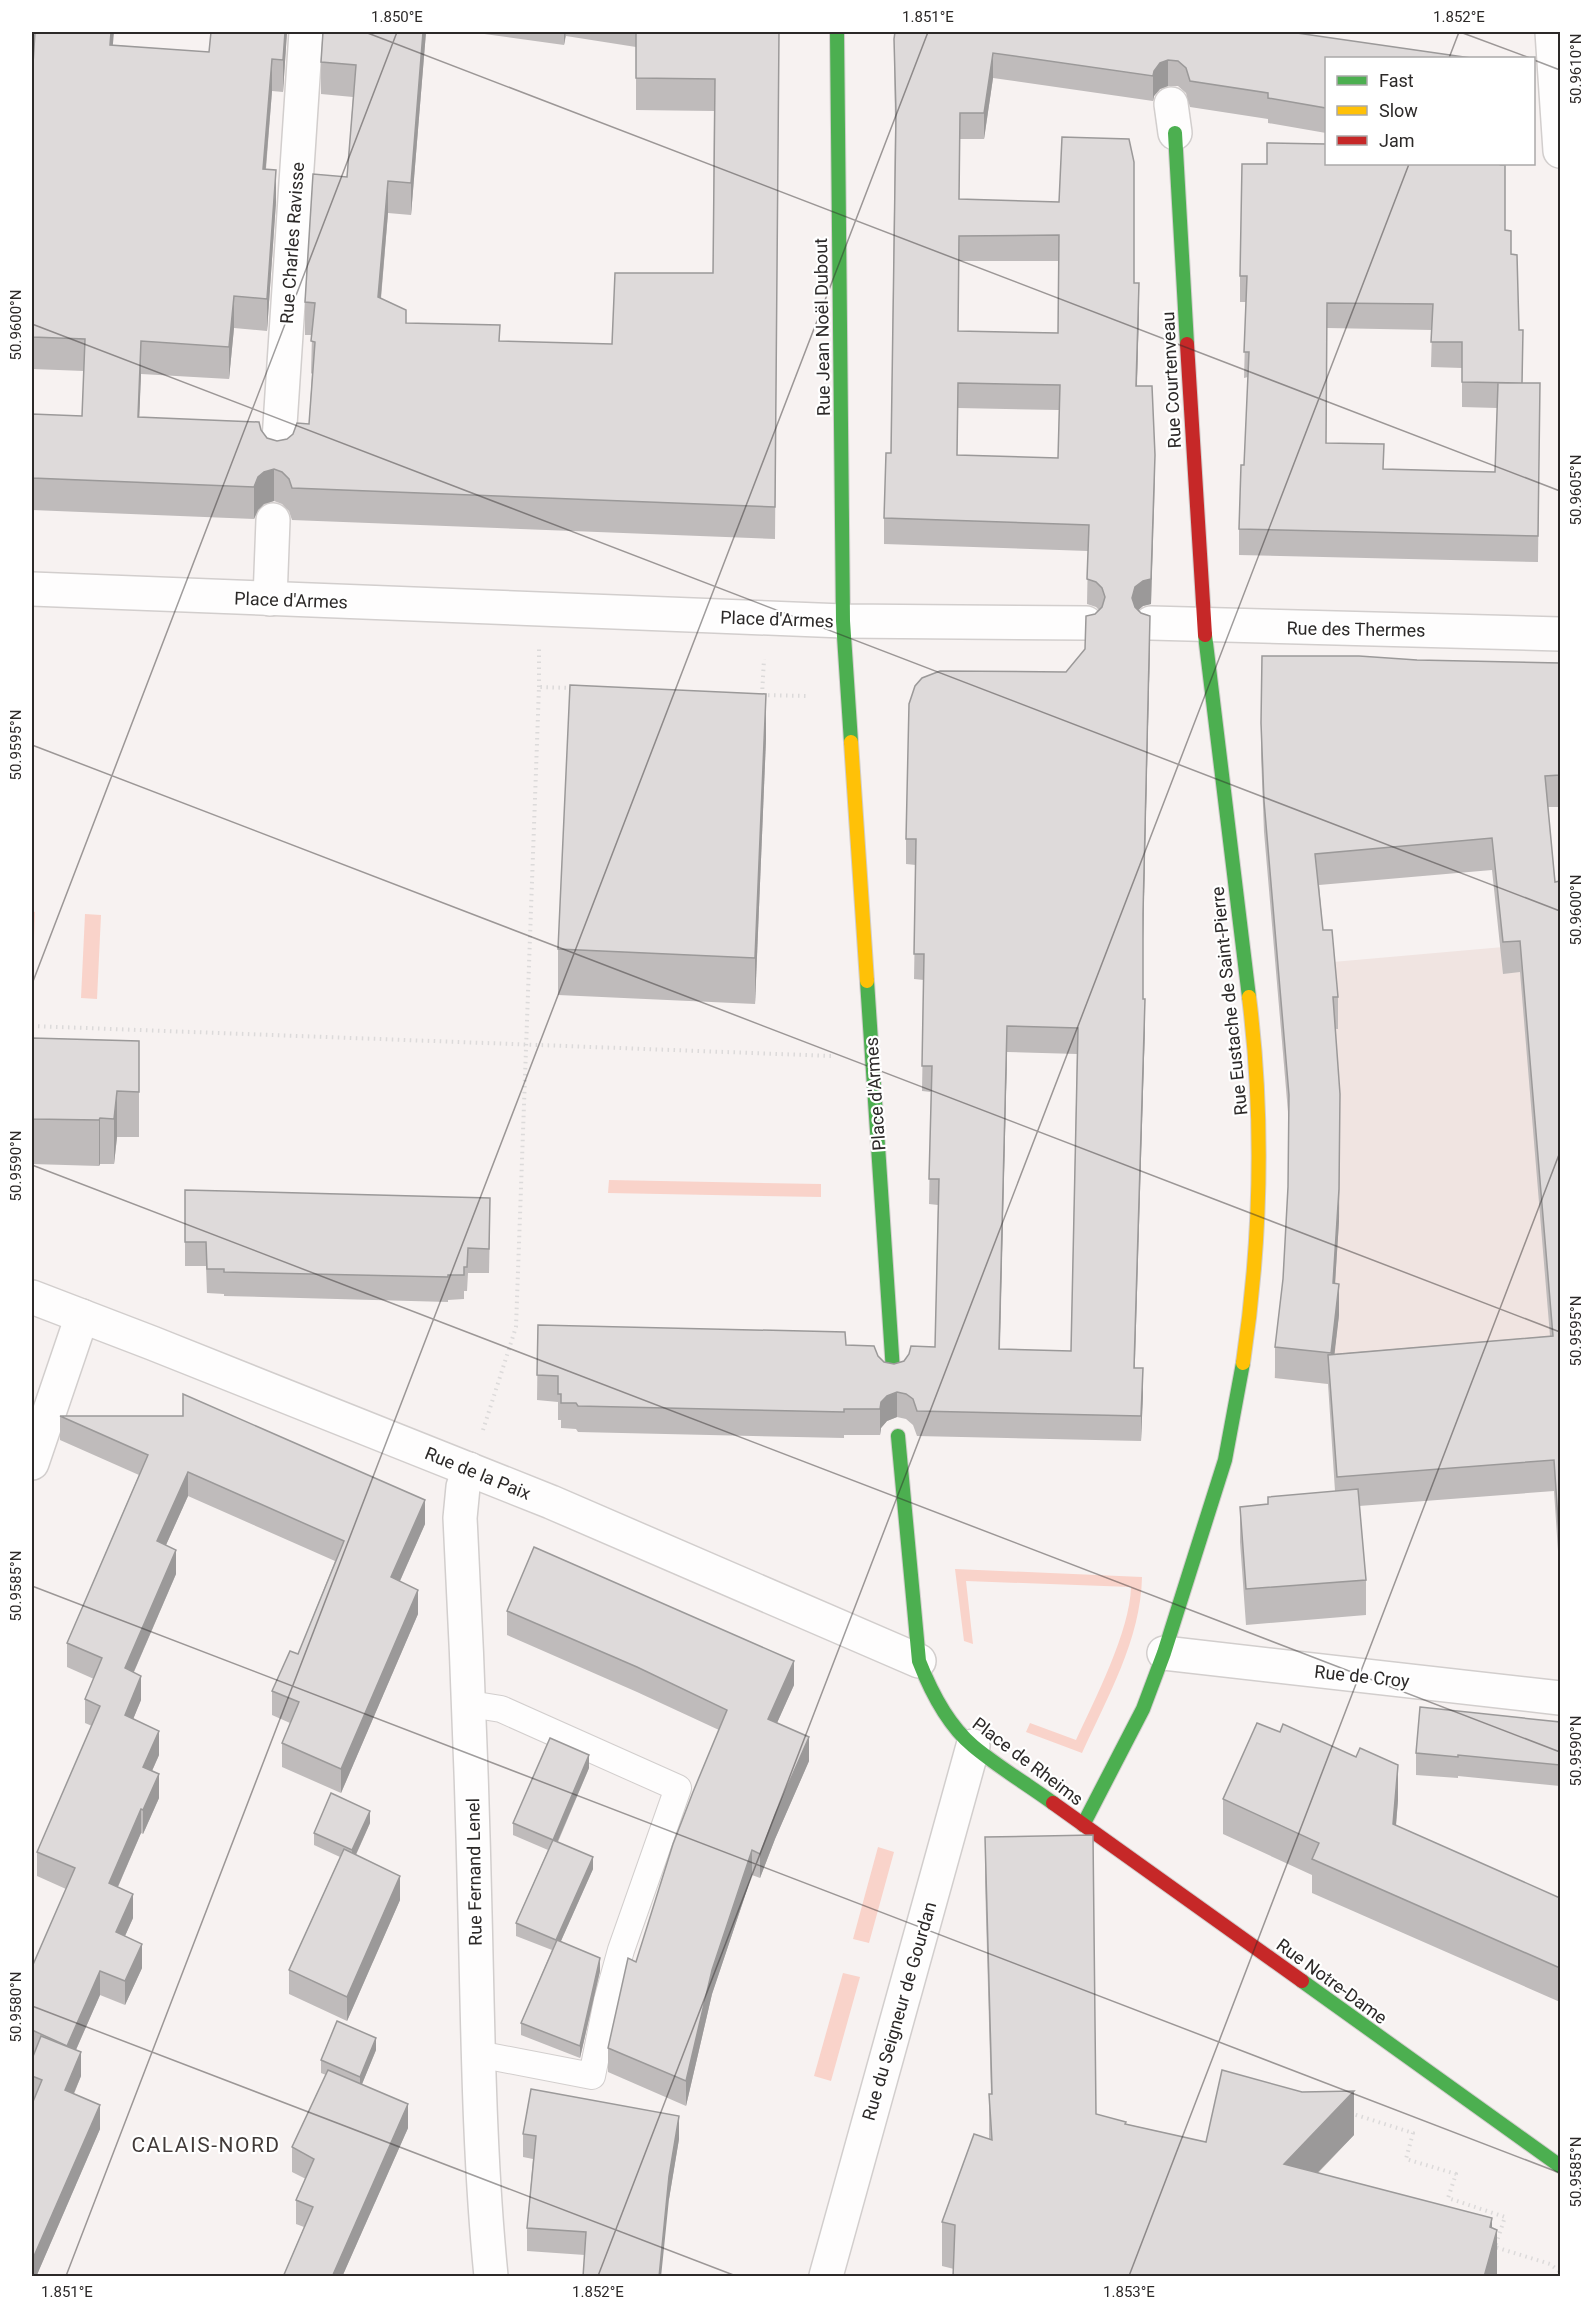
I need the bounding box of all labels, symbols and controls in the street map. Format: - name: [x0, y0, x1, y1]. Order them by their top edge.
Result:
- text: 1.850°E: [371, 8, 423, 26]
- text: 1.851°E: [902, 8, 954, 26]
- text: 1.852°E: [1433, 8, 1485, 26]
- text: 50.9610°N: [1567, 34, 1585, 104]
- legend: [1325, 57, 1535, 165]
- text: Fast: [1379, 70, 1414, 91]
- text: Slow: [1379, 100, 1418, 121]
- text: Jam: [1379, 130, 1415, 151]
- street label: Rue Charles Ravisse: [276, 161, 308, 325]
- street label: Rue Jean Noël Dubout: [810, 238, 834, 416]
- text: 50.9600°N: [7, 290, 25, 360]
- street label: Rue Courtenveau: [1157, 311, 1185, 449]
- text: 50.9605°N: [1567, 455, 1585, 525]
- street label: Place d'Armes: [234, 588, 348, 612]
- street label: Place d'Armes: [720, 607, 834, 631]
- street label: Rue des Thermes: [1286, 617, 1426, 641]
- text: 50.9595°N: [7, 710, 25, 780]
- text: 50.9600°N: [1567, 875, 1585, 945]
- street label: Rue Eustache de Saint-Pierre: [1207, 886, 1251, 1116]
- street label: Place d'Armes: [861, 1037, 889, 1151]
- text: 50.9590°N: [7, 1131, 25, 1201]
- text: 50.9595°N: [1567, 1296, 1585, 1366]
- street label: Rue de la Paix: [422, 1442, 534, 1504]
- text: 50.9585°N: [7, 1551, 25, 1621]
- street label: Rue de Croy: [1313, 1661, 1411, 1691]
- street label: Place de Rheims: [969, 1713, 1087, 1809]
- text: 50.9590°N: [1567, 1716, 1585, 1786]
- street label: Rue Fernand Lenel: [462, 1798, 486, 1946]
- street label: Rue du Seigneur de Gourdan: [858, 1899, 940, 2123]
- street label: Rue Notre-Dame: [1273, 1934, 1391, 2028]
- text: 50.9580°N: [7, 1972, 25, 2042]
- district label: CALAIS-NORD: [131, 2133, 281, 2157]
- text: 50.9585°N: [1567, 2137, 1585, 2207]
- text: 1.851°E: [41, 2283, 93, 2301]
- text: 1.852°E: [572, 2283, 624, 2301]
- text: 1.853°E: [1103, 2283, 1155, 2301]

